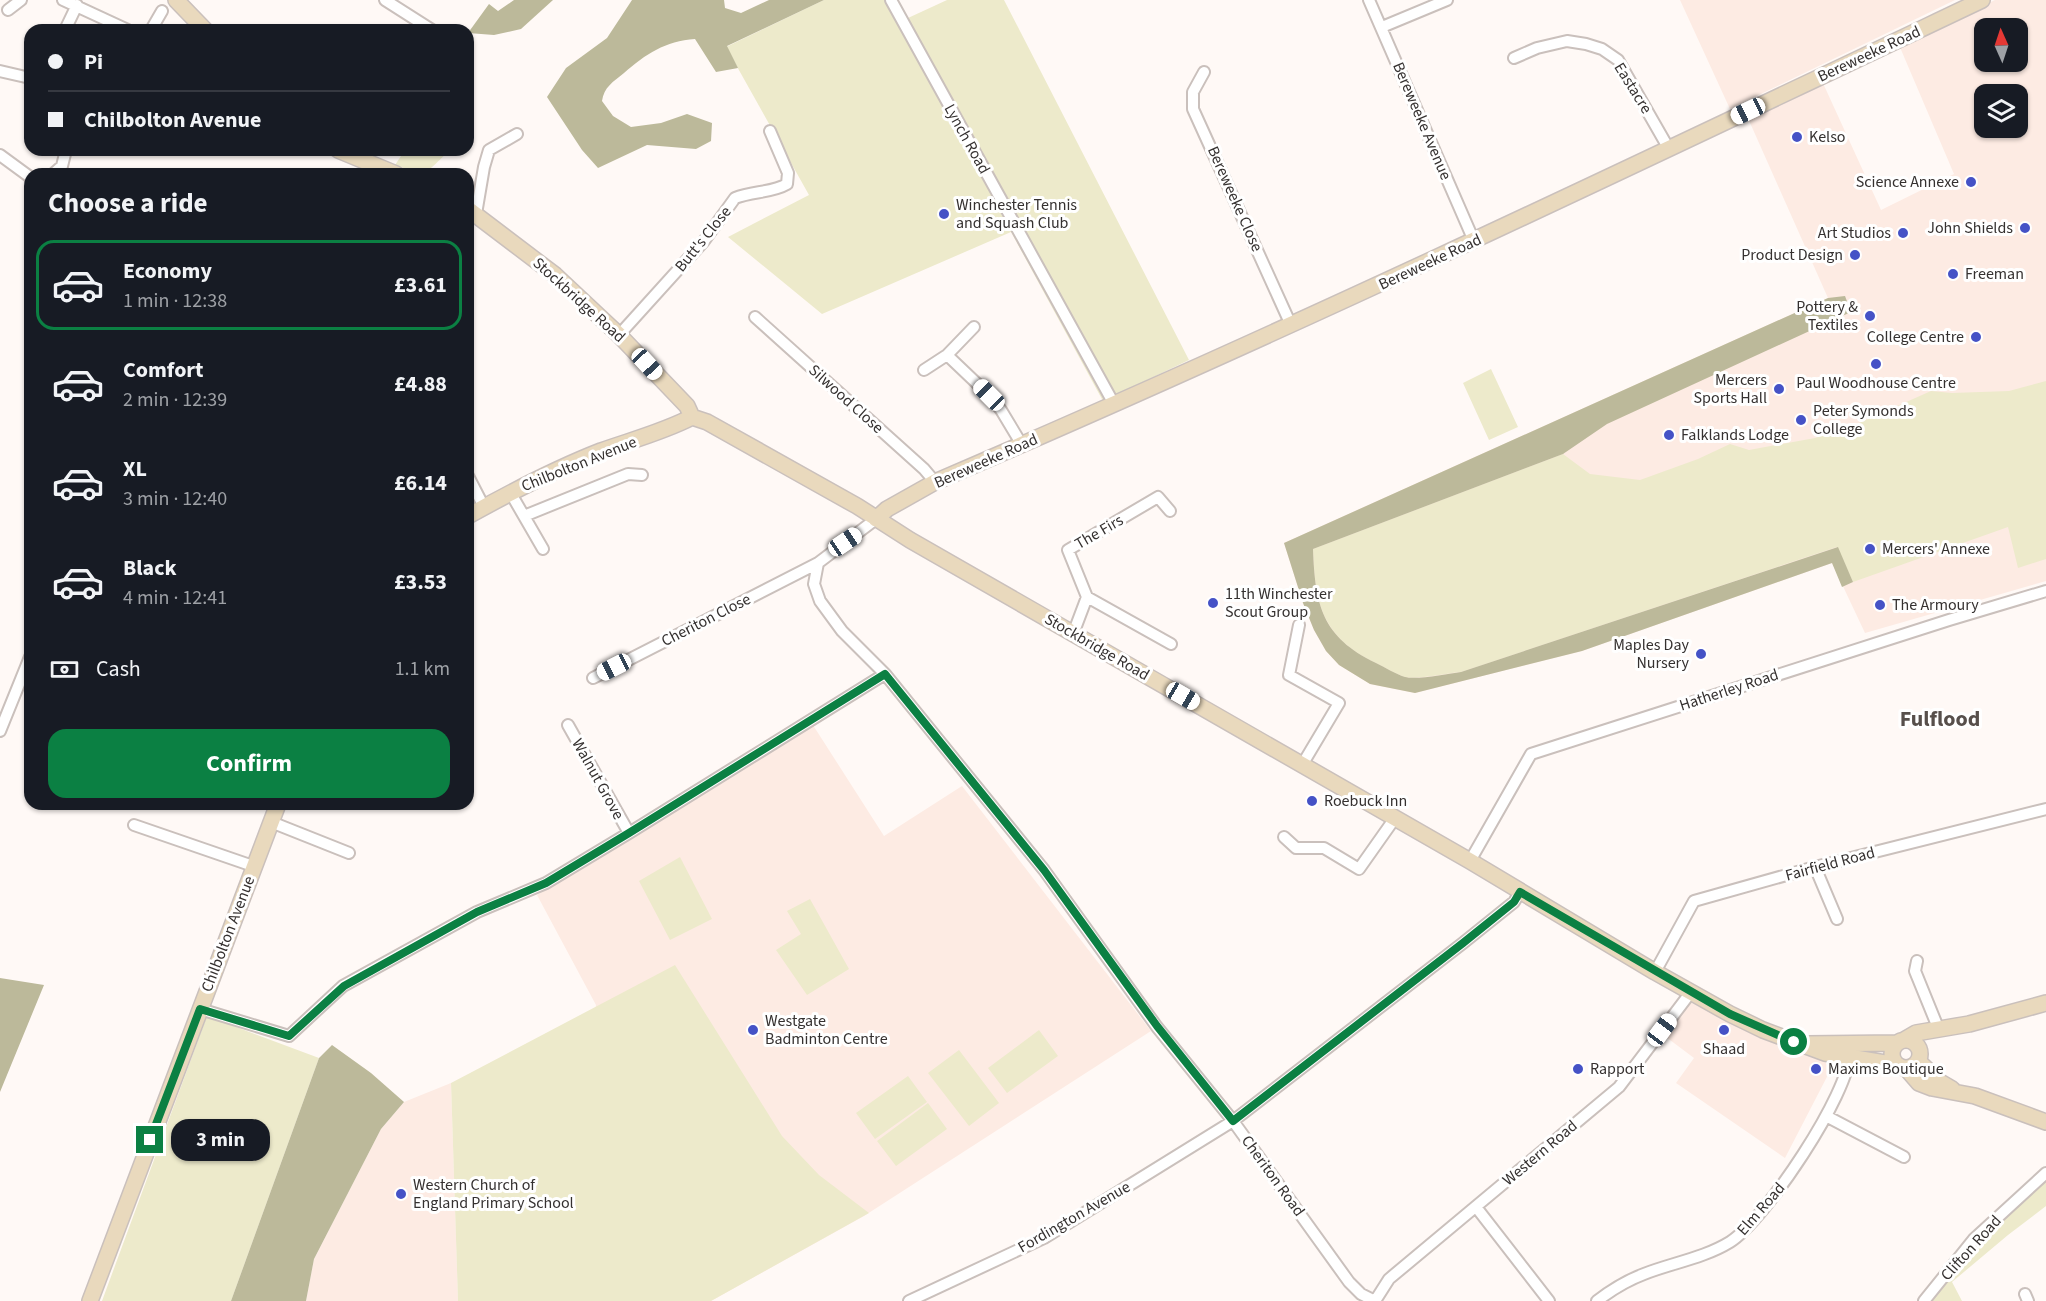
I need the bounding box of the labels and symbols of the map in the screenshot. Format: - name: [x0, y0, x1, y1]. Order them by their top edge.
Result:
- north arrow: [1974, 18, 2028, 72]
- street label: Bereweeke Road: [1814, 21, 1924, 87]
- street label: Eastacre: [1609, 58, 1657, 118]
- street label: Bereweeke Avenue: [1387, 59, 1457, 183]
- car: [1728, 95, 1768, 127]
- street label: Lynch Road: [939, 100, 995, 178]
- place label: Kelso: [1809, 126, 1846, 148]
- marker: Kelso: [1790, 130, 1804, 144]
- street label: Bereweeke Close: [1202, 143, 1268, 255]
- place label: Science Annexe: [1856, 171, 1959, 193]
- marker: Science Annexe: [1964, 175, 1978, 189]
- place label: Winchester Tennis and Squash Club: [956, 194, 1077, 234]
- street label: Butt's Close: [670, 201, 736, 276]
- marker: Winchester Tennis and Squash Club: [937, 207, 951, 221]
- place label: John Shields: [1927, 217, 2013, 239]
- marker: John Shields: [2018, 221, 2032, 235]
- place label: Art Studios: [1818, 222, 1891, 244]
- marker: Art Studios: [1896, 226, 1910, 240]
- street label: Bereweeke Road: [1375, 229, 1485, 295]
- place label: Product Design: [1741, 244, 1843, 266]
- marker: Product Design: [1848, 248, 1862, 262]
- street label: Stockbridge Road: [528, 252, 630, 348]
- place label: Freeman: [1965, 263, 2024, 285]
- marker: Freeman: [1946, 267, 1960, 281]
- place label: Pottery & Textiles: [1796, 296, 1858, 336]
- marker: Pottery & Textiles: [1863, 309, 1877, 323]
- place label: College Centre: [1867, 326, 1964, 348]
- marker: College Centre: [1969, 330, 1983, 344]
- car: [628, 345, 666, 383]
- marker: Paul Woodhouse Centre: [1869, 357, 1883, 371]
- street label: Silwood Close: [804, 359, 888, 439]
- place label: Mercers Sports Hall: [1694, 369, 1767, 409]
- place label: Paul Woodhouse Centre: [1796, 372, 1956, 394]
- car: [970, 376, 1008, 414]
- marker: Mercers Sports Hall: [1772, 382, 1786, 396]
- place label: Peter Symonds College: [1813, 400, 1914, 440]
- marker: Peter Symonds College: [1794, 413, 1808, 427]
- place label: Falklands Lodge: [1681, 424, 1789, 446]
- street label: Bereweeke Road: [931, 428, 1041, 494]
- marker: Falklands Lodge: [1662, 428, 1676, 442]
- street label: Chilbolton Avenue: [518, 431, 640, 497]
- street label: The Firs: [1071, 509, 1127, 555]
- car: [825, 524, 865, 560]
- place label: Mercers' Annexe: [1882, 538, 1990, 560]
- marker: Mercers' Annexe: [1863, 542, 1877, 556]
- place label: 11th Winchester Scout Group: [1225, 583, 1333, 623]
- street label: Cheriton Close: [658, 588, 755, 652]
- place label: The Armoury: [1892, 594, 1979, 616]
- marker: 11th Winchester Scout Group: [1206, 596, 1220, 610]
- marker: The Armoury: [1873, 598, 1887, 612]
- street label: Stockbridge Road: [1040, 608, 1154, 686]
- place label: Maples Day Nursery: [1613, 634, 1690, 674]
- marker: Maples Day Nursery: [1694, 647, 1708, 661]
- car: [594, 651, 634, 683]
- street label: Hatherley Road: [1677, 664, 1781, 716]
- car: [1163, 679, 1203, 713]
- district label: Fulflood: [1900, 703, 1980, 735]
- street label: Walnut Grove: [567, 734, 629, 824]
- place label: Roebuck Inn: [1324, 790, 1407, 812]
- marker: Roebuck Inn: [1305, 794, 1319, 808]
- street label: Fairfield Road: [1783, 841, 1877, 887]
- street label: Chilbolton Avenue: [196, 873, 260, 995]
- place label: Westgate Badminton Centre: [765, 1010, 888, 1050]
- car: [1644, 1010, 1680, 1050]
- marker: Westgate Badminton Centre: [746, 1023, 760, 1037]
- marker: Shaad: [1717, 1023, 1731, 1037]
- route start: [1780, 1028, 1807, 1055]
- place label: Shaad: [1703, 1038, 1745, 1060]
- place label: Rapport: [1590, 1058, 1645, 1080]
- place label: Maxims Boutique: [1828, 1058, 1944, 1080]
- marker: Rapport: [1571, 1062, 1585, 1076]
- marker: Maxims Boutique: [1809, 1062, 1823, 1076]
- street label: Western Road: [1498, 1115, 1582, 1191]
- callout: 3 min: [171, 1119, 270, 1161]
- route end: [136, 1126, 163, 1153]
- street label: Cheriton Road: [1236, 1131, 1310, 1221]
- place label: Western Church of England Primary School: [413, 1174, 574, 1214]
- street label: Fordington Avenue: [1014, 1176, 1134, 1258]
- street label: Elm Road: [1732, 1178, 1790, 1240]
- marker: Western Church of England Primary School: [394, 1187, 408, 1201]
- street label: Clifton Road: [1936, 1210, 2006, 1286]

